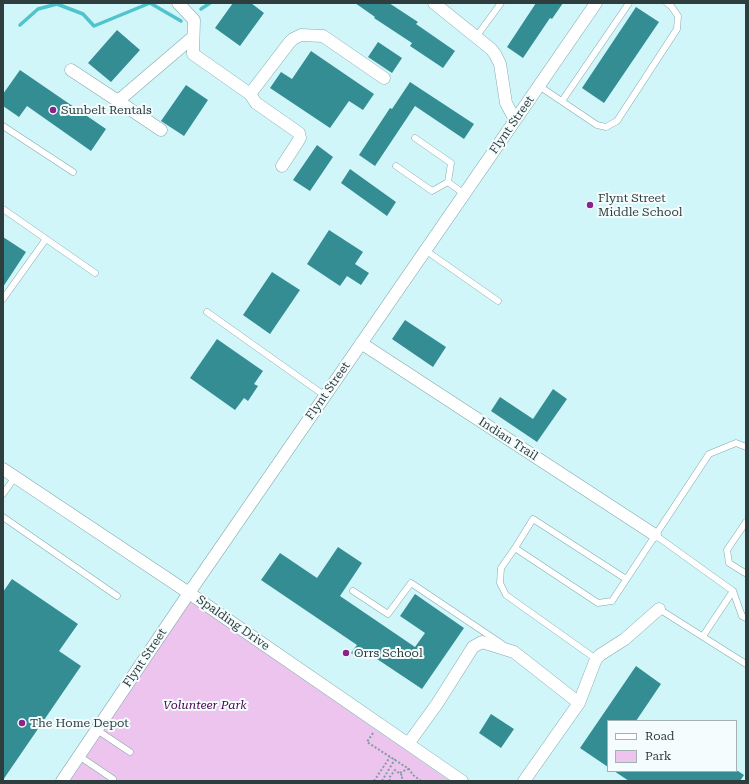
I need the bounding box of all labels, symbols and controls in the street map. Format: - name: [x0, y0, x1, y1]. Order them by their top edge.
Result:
- street label: Flynt Street: [487, 93, 537, 157]
- place label: Sunbelt Rentals: [61, 103, 152, 117]
- marker: Sunbelt Rentals: [48, 105, 58, 115]
- place label: Flynt Street Middle School: [598, 191, 683, 219]
- marker: Flynt Street Middle School: [585, 200, 595, 210]
- street label: Flynt Street: [303, 359, 353, 423]
- street label: Indian Trail: [476, 414, 540, 464]
- street label: Spalding Drive: [194, 592, 272, 654]
- street label: Flynt Street: [120, 626, 170, 690]
- place label: Orrs School: [354, 646, 423, 660]
- marker: Orrs School: [341, 648, 351, 658]
- park label: Volunteer Park: [163, 698, 247, 712]
- place label: The Home Depot: [30, 716, 129, 730]
- marker: The Home Depot: [17, 718, 27, 728]
- legend: [607, 720, 737, 772]
- text: Road: [645, 729, 674, 743]
- text: Park: [645, 749, 671, 763]

